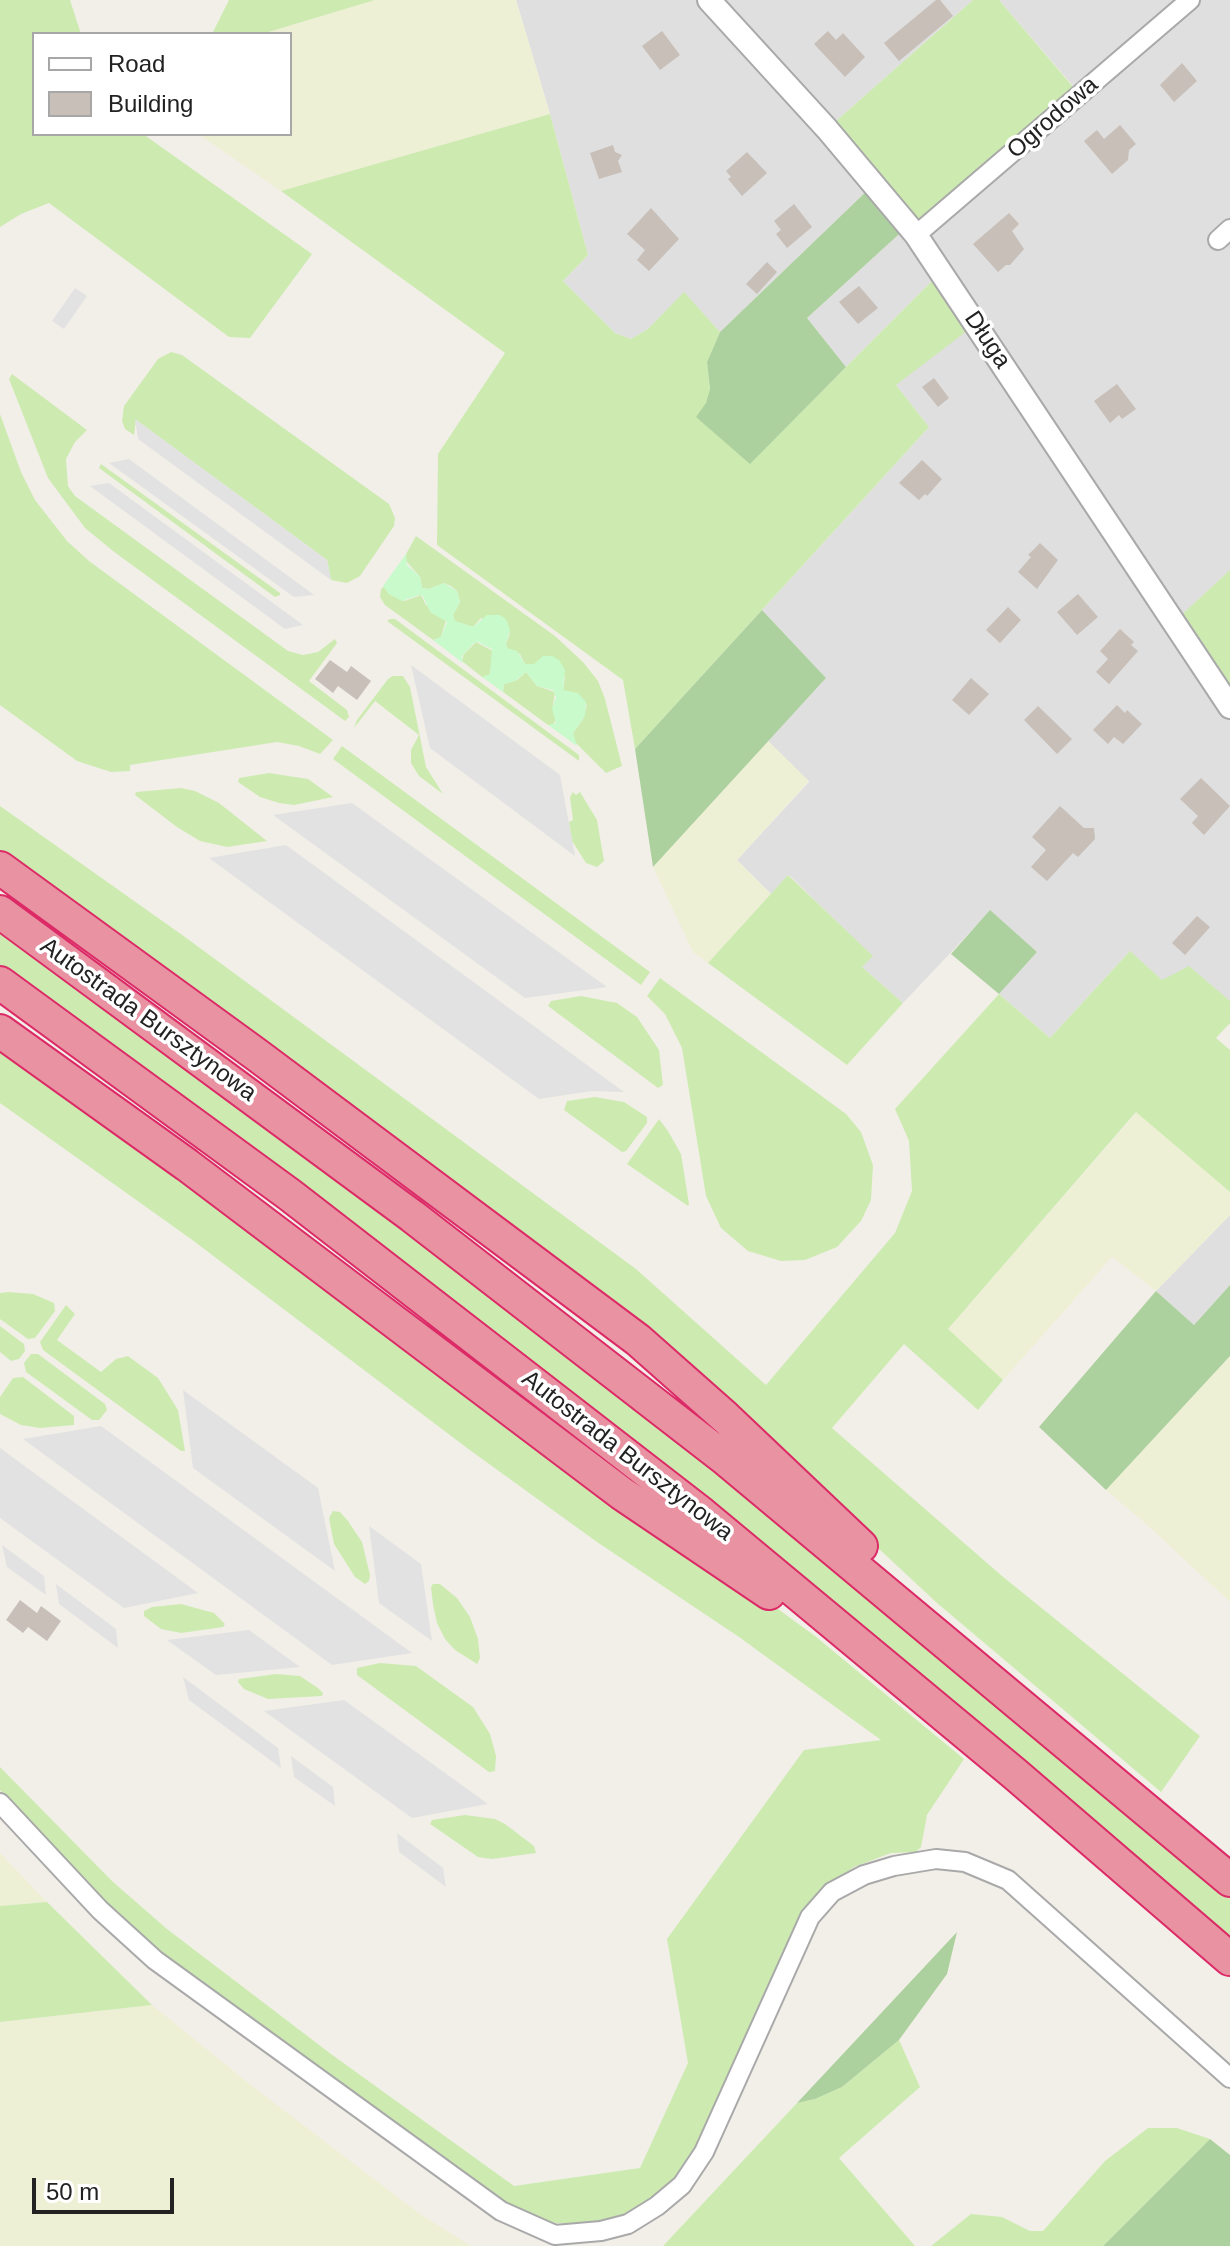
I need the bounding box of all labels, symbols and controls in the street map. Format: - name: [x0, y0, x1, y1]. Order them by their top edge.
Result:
- legend: [32, 32, 292, 136]
- text: Road: [108, 50, 165, 77]
- street label: Ogrodowa: [1002, 71, 1104, 165]
- text: Building: [108, 90, 193, 117]
- street label: Długa: [958, 306, 1016, 374]
- street label: Autostrada Bursztynowa: [34, 932, 262, 1108]
- street label: Autostrada Bursztynowa: [516, 1365, 738, 1547]
- scale bar: [36, 2162, 178, 2212]
- text: 50 m: [46, 2178, 99, 2205]

